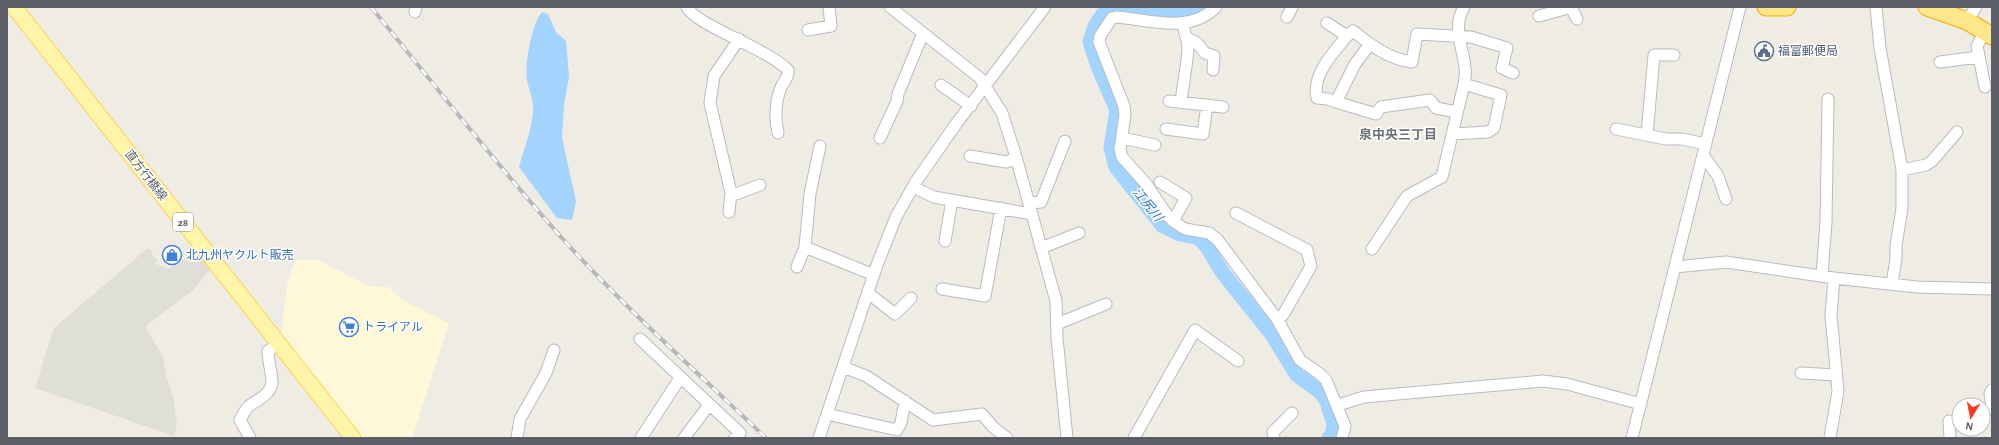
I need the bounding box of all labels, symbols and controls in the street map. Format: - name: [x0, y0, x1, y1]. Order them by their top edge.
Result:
- public building icon: 福富郵便局: [1753, 40, 1775, 62]
- place label: 福富郵便局: [1778, 44, 1838, 57]
- district label: 泉中央三丁目: [1359, 127, 1437, 142]
- street label: 直方行橋線: [123, 147, 170, 202]
- water label: 江尻川: [1130, 185, 1166, 226]
- road number: 28: [173, 213, 193, 231]
- shop icon: 北九州ヤクルト販売: [161, 244, 183, 266]
- place label: 北九州ヤクルト販売: [186, 248, 294, 261]
- supermarket icon: トライアル: [338, 316, 360, 338]
- place label: トライアル: [363, 321, 423, 333]
- north arrow: [1951, 397, 1991, 437]
- text: N: [1965, 420, 1974, 432]

